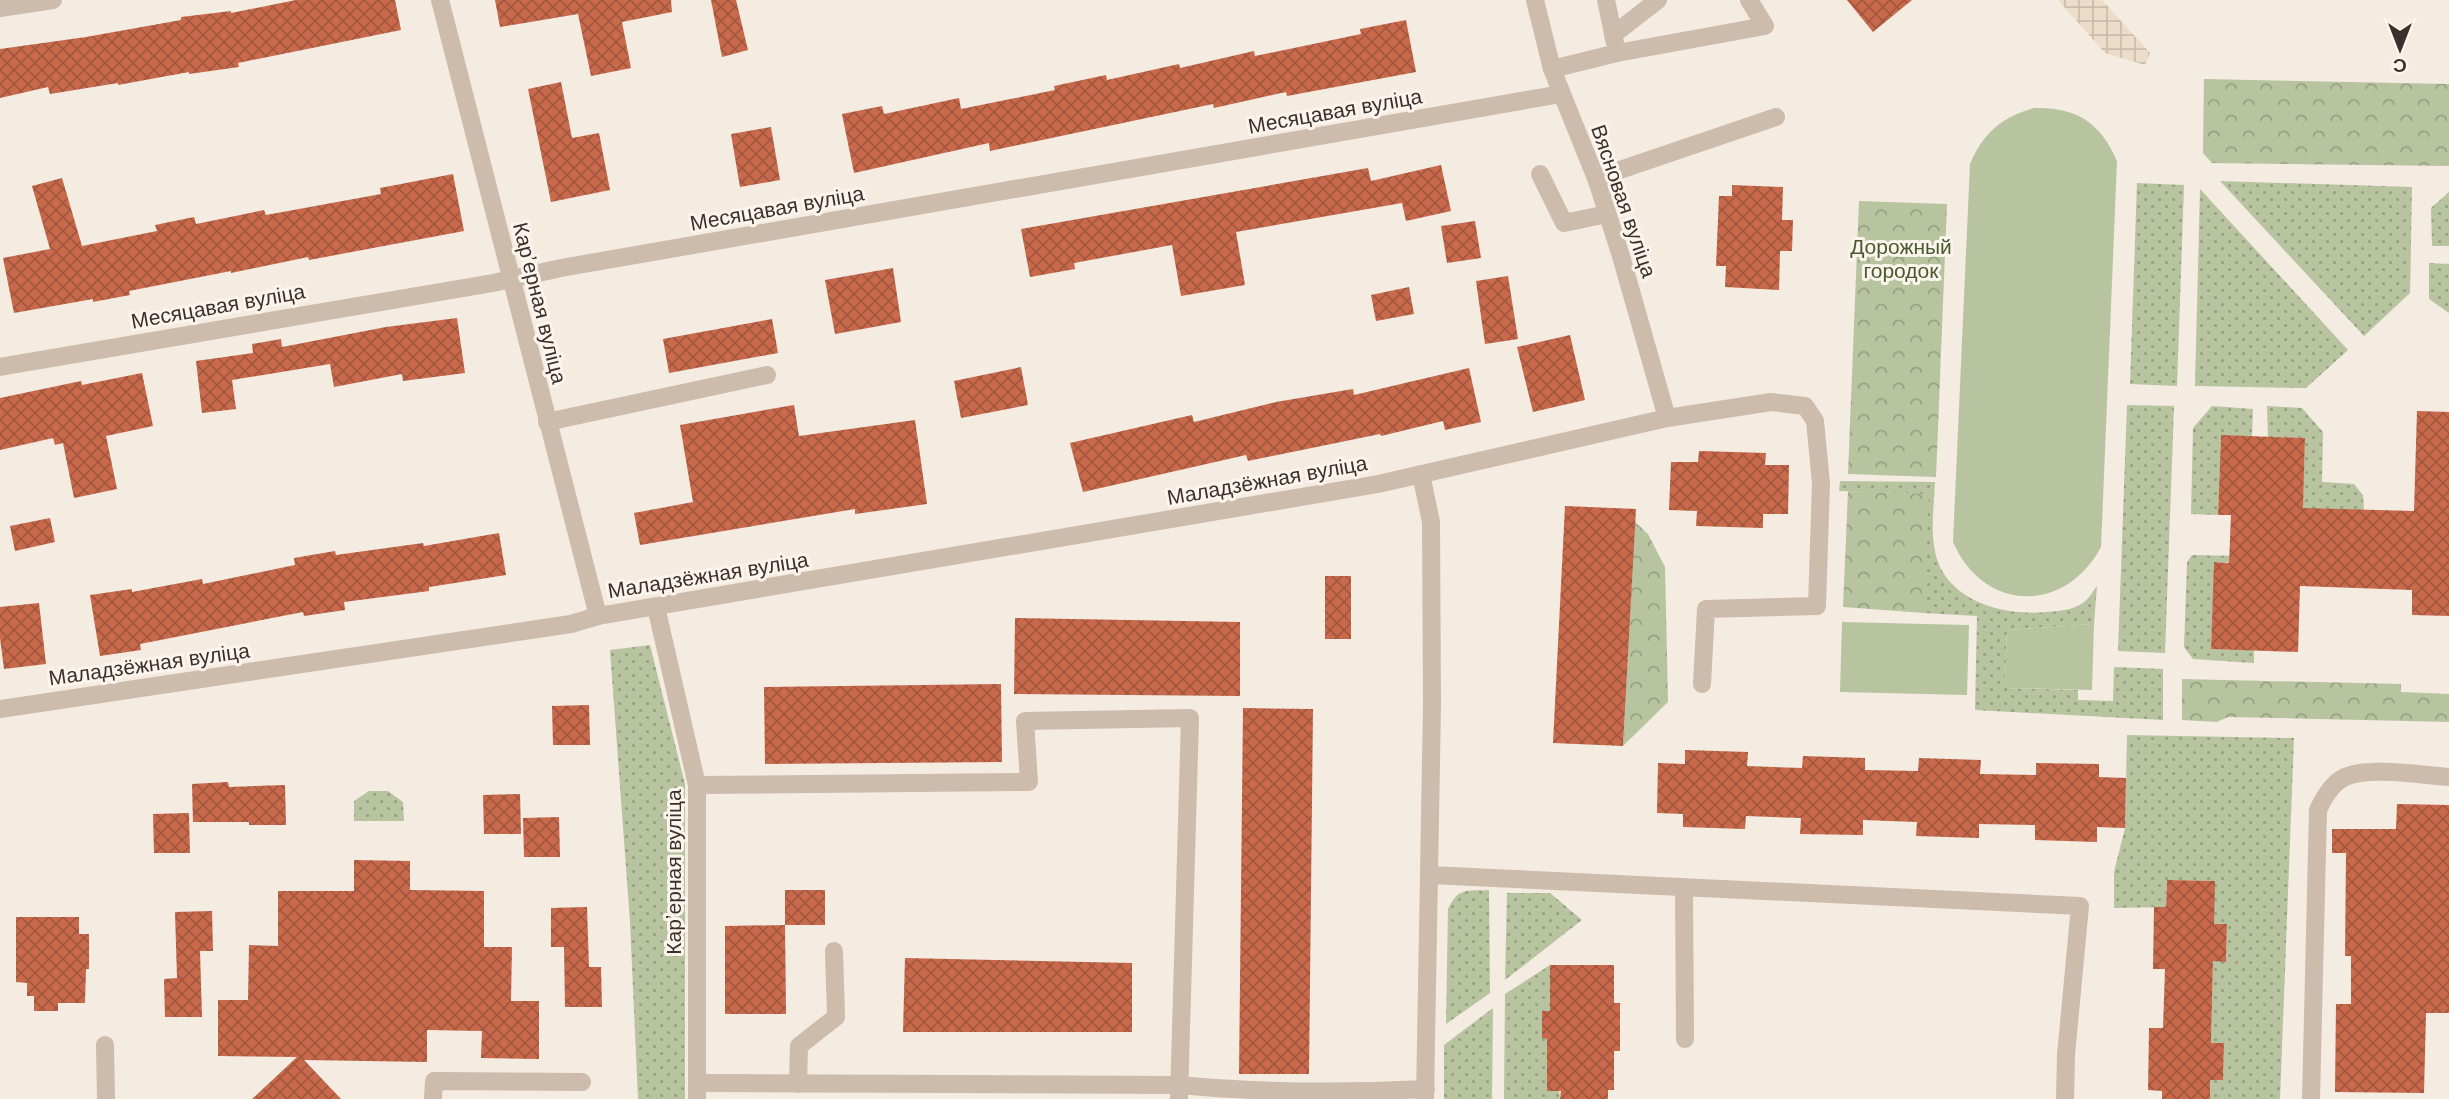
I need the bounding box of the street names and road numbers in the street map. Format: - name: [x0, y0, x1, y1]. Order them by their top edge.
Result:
- street label: Месяцавая вуліца: [1246, 84, 1424, 138]
- street label: Вясновая вуліца: [1587, 122, 1661, 281]
- street label: Месяцавая вуліца: [688, 181, 866, 235]
- street label: Карʼерная вуліца: [509, 220, 571, 386]
- street label: Месяцавая вуліца: [129, 279, 307, 333]
- street label: Маладзёжная вуліца: [1165, 451, 1369, 509]
- street label: Маладзёжная вуліца: [606, 548, 810, 602]
- street label: Маладзёжная вуліца: [47, 638, 251, 690]
- street label: Карʼерная вуліца: [662, 789, 685, 955]

